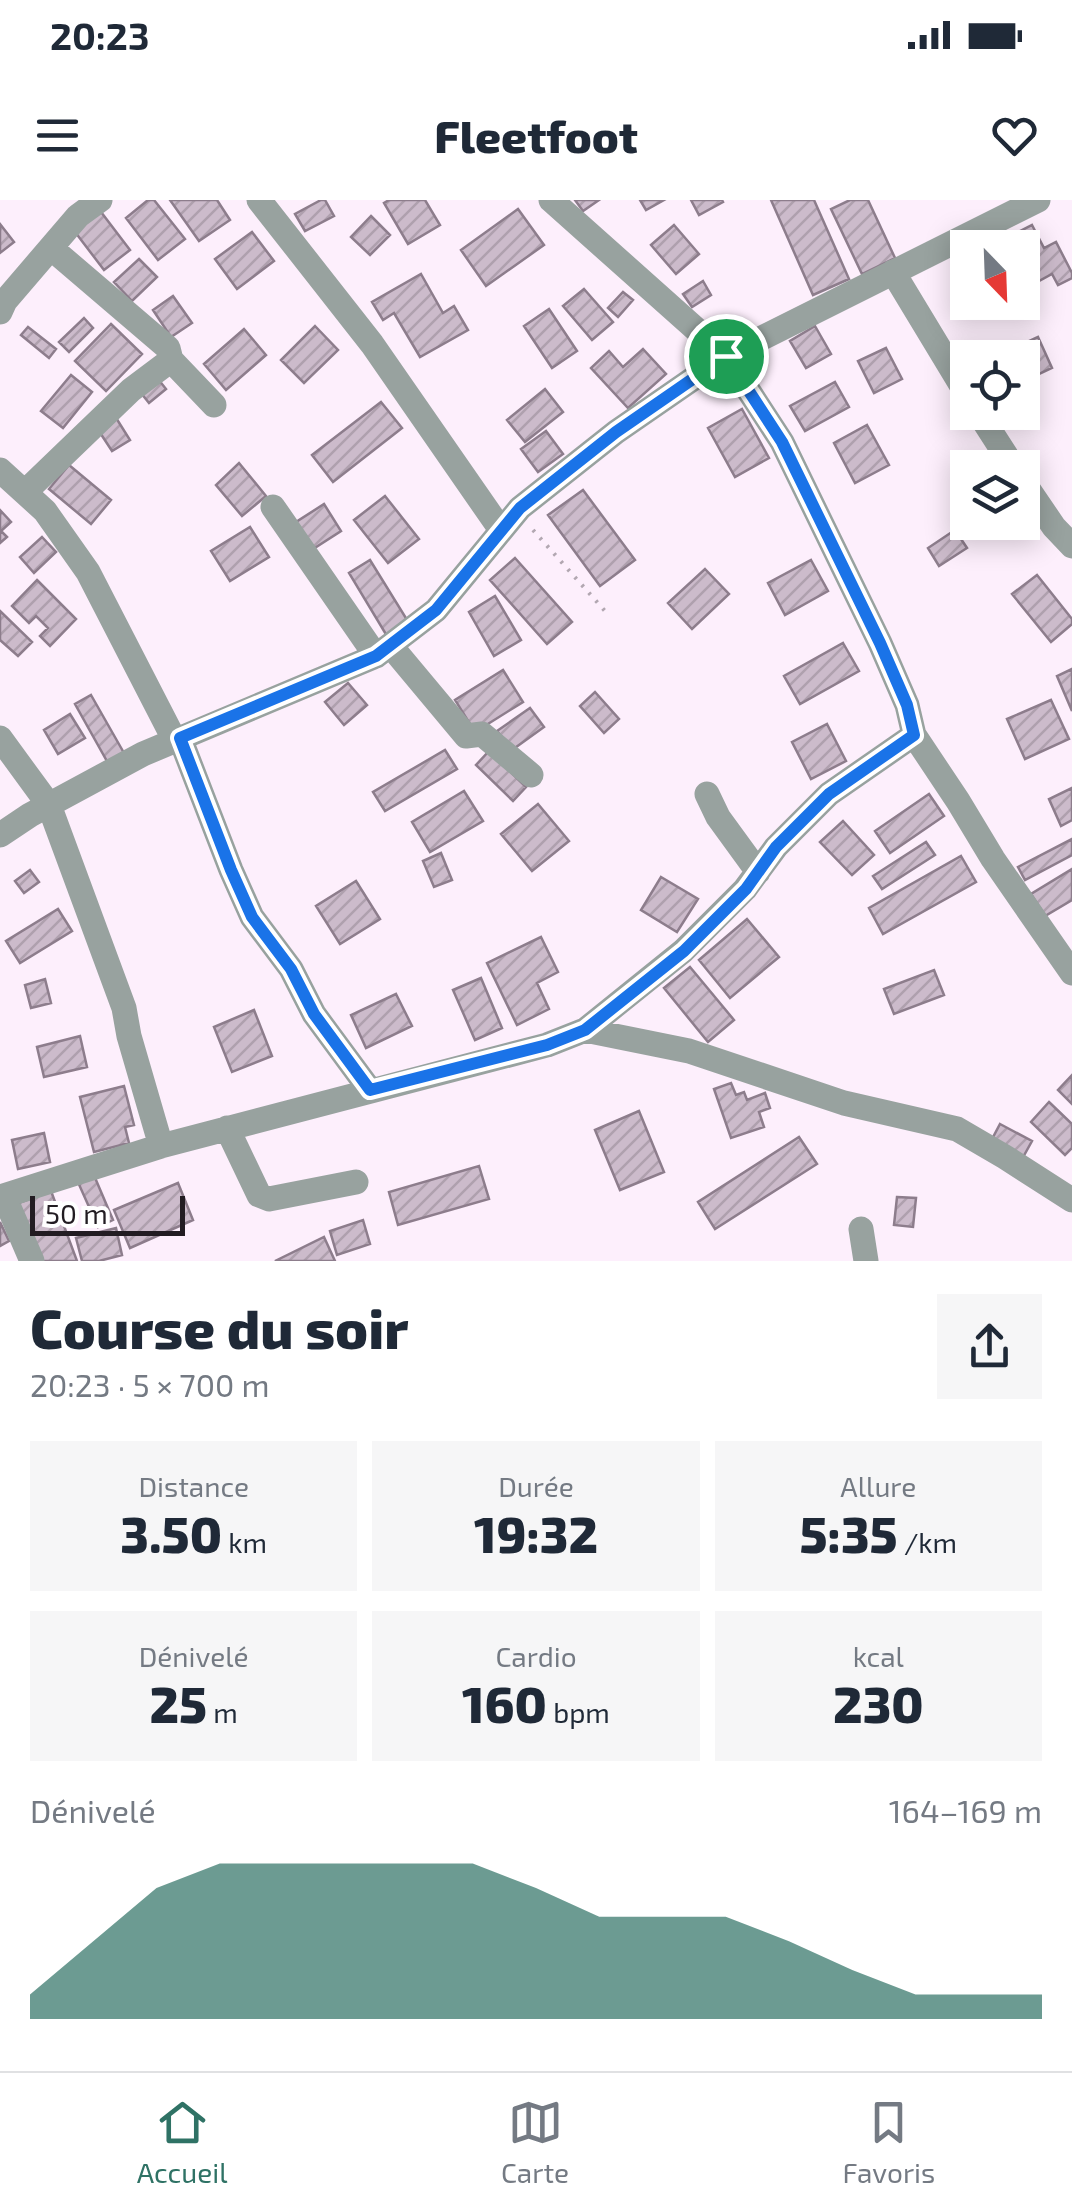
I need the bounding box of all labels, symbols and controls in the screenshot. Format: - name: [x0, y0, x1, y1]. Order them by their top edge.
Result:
- text: 20:23: [50, 12, 149, 58]
- icon: menu: [30, 108, 85, 163]
- text: Fleetfoot: [434, 108, 638, 162]
- icon: heart: [987, 108, 1042, 163]
- north arrow: [950, 230, 1040, 320]
- map controls: [950, 230, 1040, 540]
- pin: [684, 314, 769, 399]
- icon: arrive: [699, 329, 754, 384]
- button: locate: [950, 340, 1040, 430]
- button: layers: [950, 450, 1040, 540]
- scale bar: [30, 1191, 185, 1236]
- text: 50 m: [45, 1196, 108, 1230]
- text: Course du soir: [30, 1294, 408, 1360]
- button: share: [937, 1294, 1042, 1399]
- text: 20:23 · 5 × 700 m: [30, 1365, 270, 1403]
- text: Distance: [138, 1469, 249, 1503]
- text: Durée: [498, 1469, 574, 1503]
- text: Allure: [840, 1469, 916, 1503]
- text: 3.50: [120, 1503, 222, 1563]
- text: 19:32: [474, 1503, 598, 1563]
- text: 5:35: [799, 1503, 898, 1563]
- text: km: [222, 1525, 267, 1559]
- text: /km: [898, 1525, 957, 1559]
- text: Dénivelé: [139, 1639, 249, 1673]
- text: Cardio: [495, 1639, 577, 1673]
- text: kcal: [853, 1639, 904, 1673]
- text: 25: [149, 1673, 207, 1733]
- text: 160: [462, 1673, 547, 1733]
- text: 230: [833, 1673, 924, 1733]
- text: m: [207, 1695, 238, 1729]
- text: bpm: [547, 1695, 610, 1729]
- text: Dénivelé: [30, 1791, 156, 1829]
- text: 164–169 m: [889, 1791, 1042, 1829]
- tab: Accueil: [137, 2095, 228, 2189]
- tab: Carte: [501, 2095, 569, 2189]
- tab: Favoris: [843, 2095, 935, 2189]

